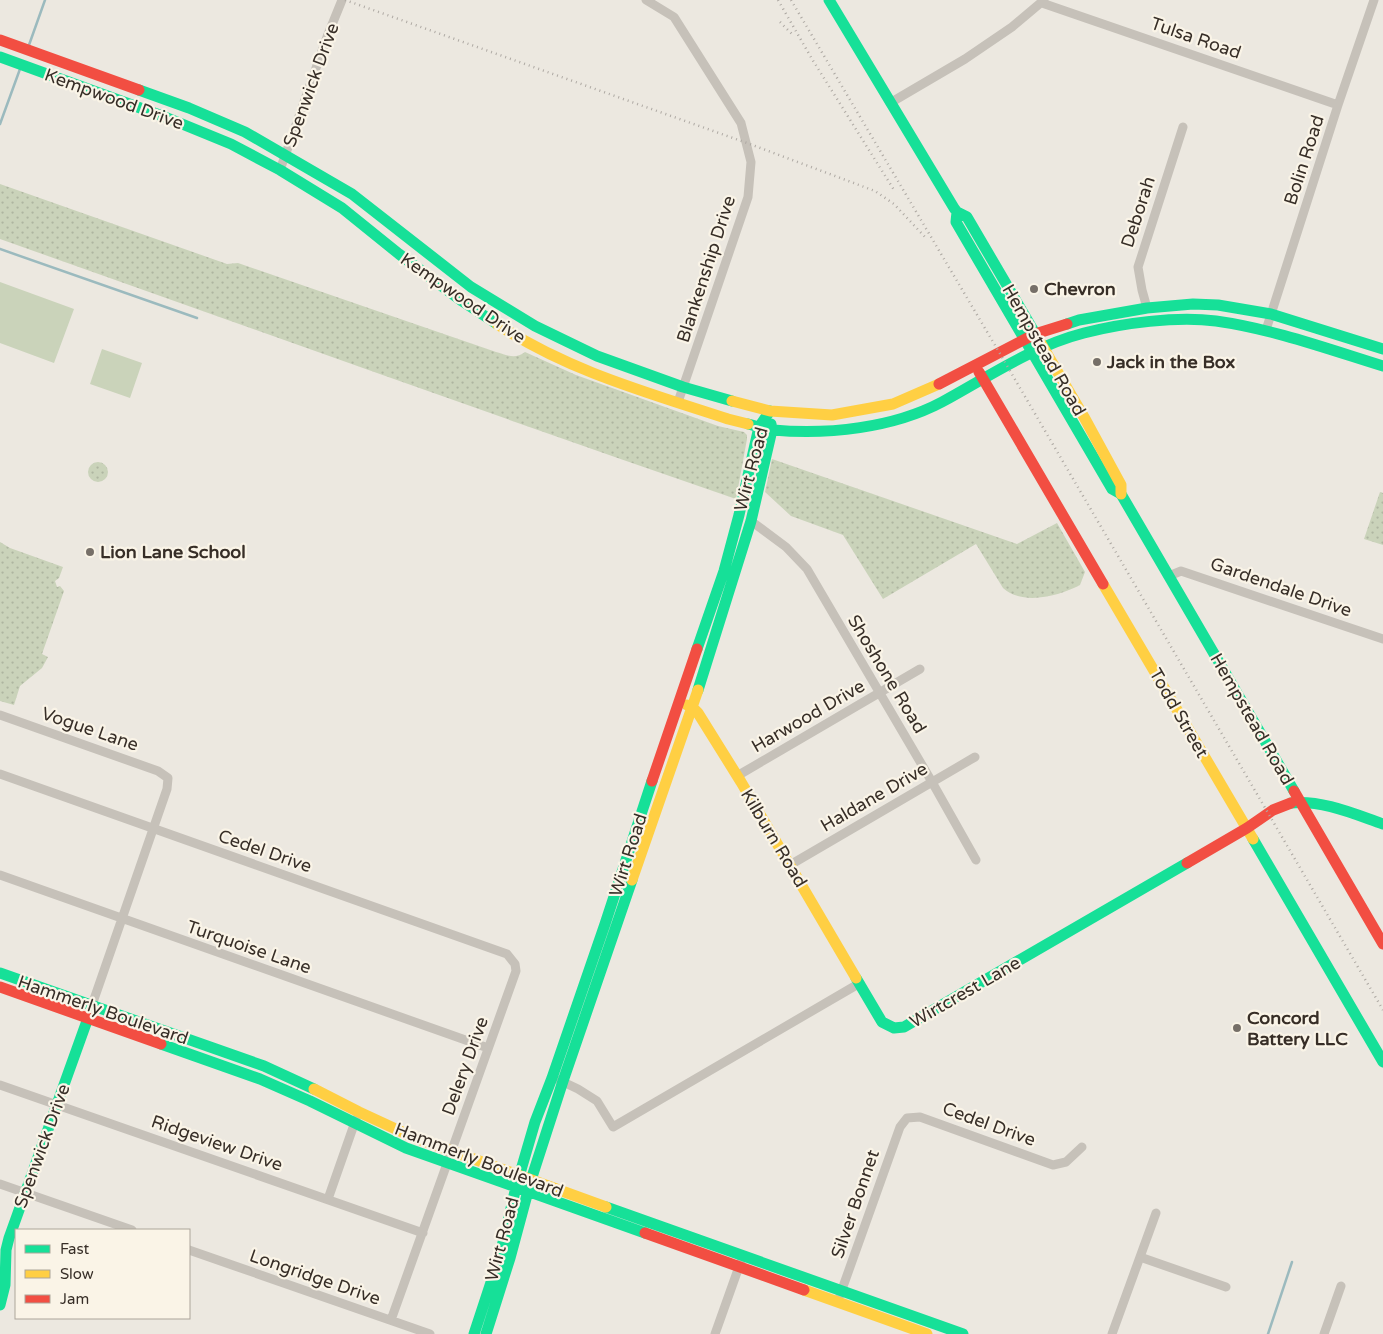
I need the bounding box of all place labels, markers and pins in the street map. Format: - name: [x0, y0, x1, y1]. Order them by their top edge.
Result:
- place label: Chevron: [1044, 278, 1116, 300]
- marker: Chevron: [1028, 283, 1040, 295]
- place label: Jack in the Box: [1106, 351, 1236, 373]
- marker: Jack in the Box: [1091, 356, 1103, 368]
- place label: Lion Lane School: [100, 541, 246, 563]
- marker: Lion Lane School: [84, 546, 96, 558]
- place label: Concord Battery LLC: [1247, 1007, 1348, 1050]
- marker: Concord Battery LLC: [1231, 1022, 1243, 1034]

